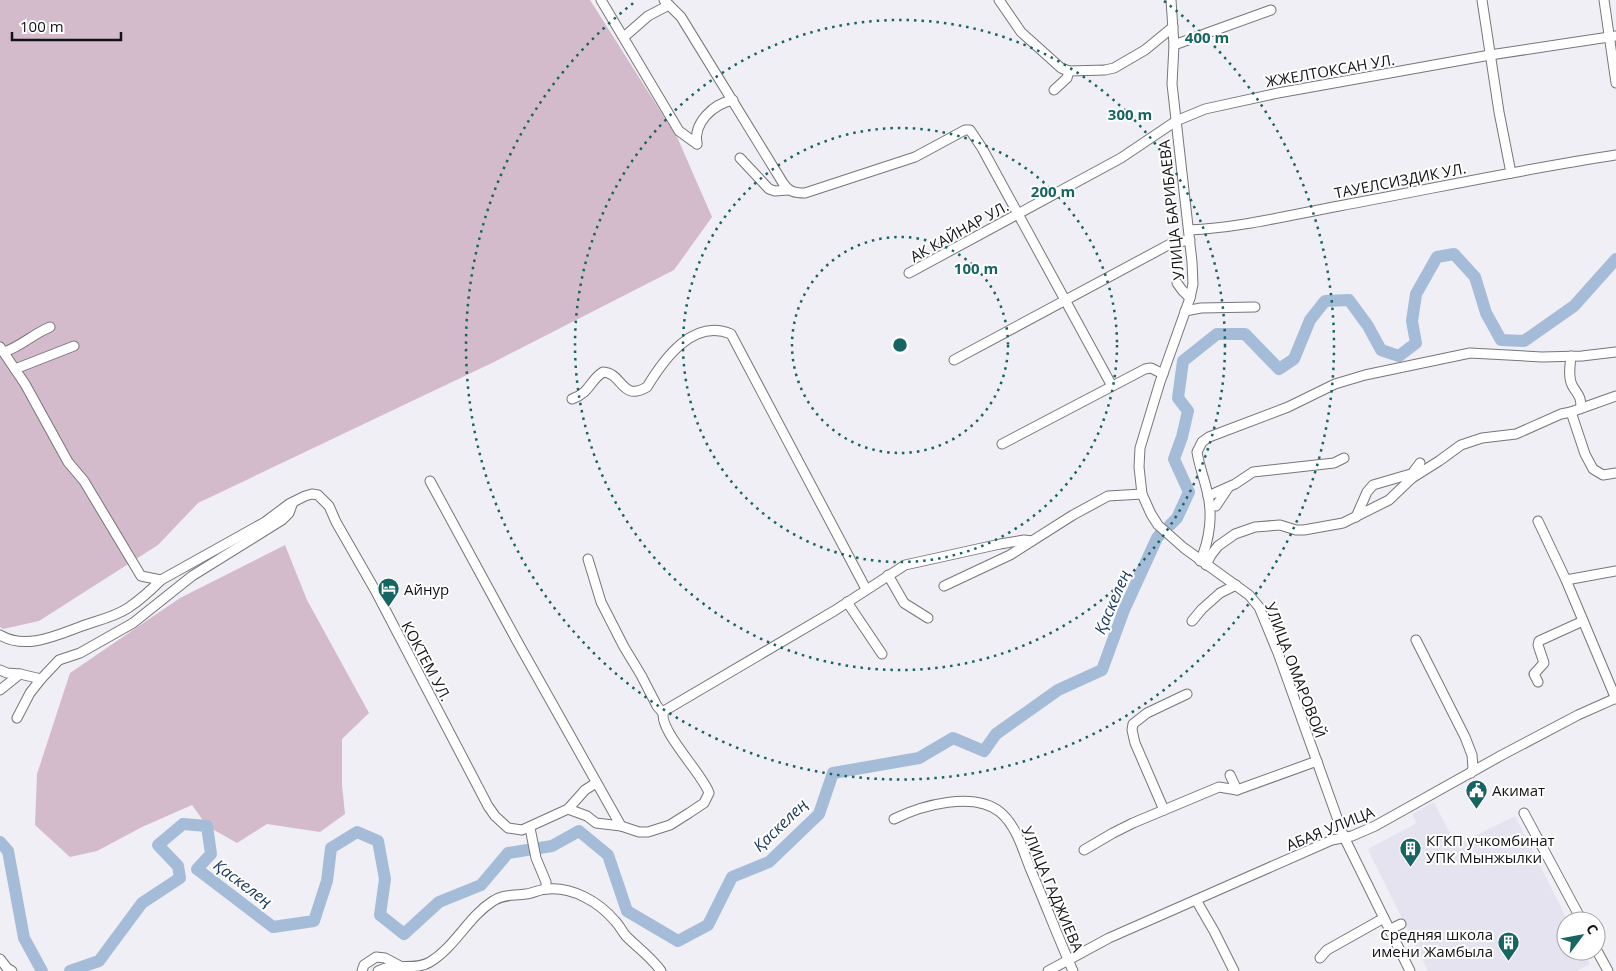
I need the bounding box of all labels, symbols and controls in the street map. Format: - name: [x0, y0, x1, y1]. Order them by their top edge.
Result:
- scale bar: [12, 10, 121, 42]
- text: 100 m: [20, 16, 64, 36]
- text: 400 m: [1185, 27, 1229, 47]
- street label: ЖЖЕЛТОКСАН УЛ.: [1264, 49, 1396, 91]
- text: 300 m: [1108, 104, 1152, 124]
- street label: УЛИЦА БАРИБАЕВА: [1154, 138, 1188, 281]
- street label: ТАУЕЛСИЗДИК УЛ.: [1332, 157, 1468, 203]
- text: 200 m: [1031, 181, 1075, 201]
- street label: АК КАЙНАР УЛ.: [906, 196, 1012, 266]
- text: 100 m: [954, 258, 998, 278]
- centre of rings: [891, 336, 909, 354]
- water label: Қаскелең: [1089, 566, 1136, 637]
- hotel icon: Айнур: [376, 577, 400, 608]
- place label: Айнур: [404, 579, 449, 599]
- street label: УЛИЦА ОМАРОВОЙ: [1261, 599, 1331, 741]
- street label: КОКТЕМ УЛ.: [398, 618, 456, 704]
- public building icon: Акимат: [1464, 778, 1488, 809]
- place label: Акимат: [1492, 780, 1545, 800]
- water label: Қаскелең: [748, 793, 812, 856]
- street label: АБАЯ УЛИЦА: [1283, 801, 1377, 855]
- street label: УЛИЦА ГАДЖИЕВА: [1017, 823, 1089, 955]
- place label: КГКП учкомбинат УПК Мынжылки: [1426, 830, 1555, 867]
- building icon: КГКП учкомбинат УПК Мынжылки: [1398, 837, 1422, 868]
- water label: Қаскелең: [209, 854, 277, 912]
- north arrow: [1556, 911, 1606, 961]
- text: С: [1582, 920, 1603, 938]
- place label: Средняя школа имени Жамбыла: [1372, 924, 1493, 961]
- building icon: Средняя школа имени Жамбыла: [1497, 931, 1521, 962]

